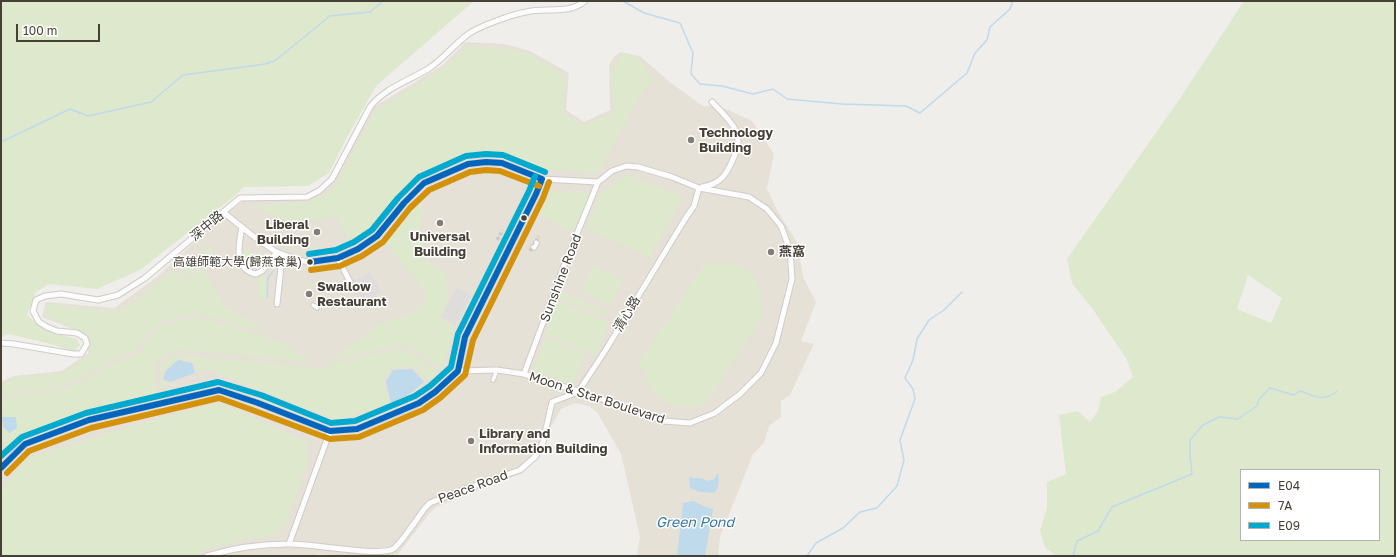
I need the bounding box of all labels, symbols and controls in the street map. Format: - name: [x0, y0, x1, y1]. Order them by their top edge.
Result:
- scale bar: [18, 16, 102, 42]
- text: 100 m: [23, 23, 57, 38]
- place label: Technology Building: [699, 125, 773, 156]
- marker: Technology Building: [686, 135, 696, 145]
- street label: 深中路: [187, 207, 227, 245]
- unlabelled marker: [519, 213, 529, 223]
- place label: Liberal Building: [257, 217, 309, 248]
- marker: Universal Building: [435, 218, 445, 228]
- marker: Liberal Building: [312, 227, 322, 237]
- place label: Universal Building: [410, 229, 470, 260]
- street label: Sunshine Road: [537, 232, 585, 324]
- place label: 燕窩: [779, 244, 805, 260]
- marker: 燕窩: [766, 247, 776, 257]
- place label: 高雄師範大學(歸燕食巢): [173, 255, 302, 269]
- marker: 高雄師範大學(歸燕食巢): [305, 257, 315, 267]
- place label: Swallow Restaurant: [317, 279, 387, 310]
- marker: Swallow Restaurant: [304, 289, 314, 299]
- street label: 清心路: [610, 293, 644, 335]
- street label: Moon & Star Boulevard: [527, 369, 667, 427]
- place label: Library and Information Building: [479, 426, 608, 457]
- marker: Library and Information Building: [466, 436, 476, 446]
- street label: Peace Road: [436, 467, 510, 507]
- legend: [1240, 469, 1380, 541]
- text: E04: [1278, 478, 1300, 493]
- text: 7A: [1278, 498, 1292, 513]
- water label: Green Pond: [656, 515, 734, 531]
- text: E09: [1278, 518, 1300, 533]

